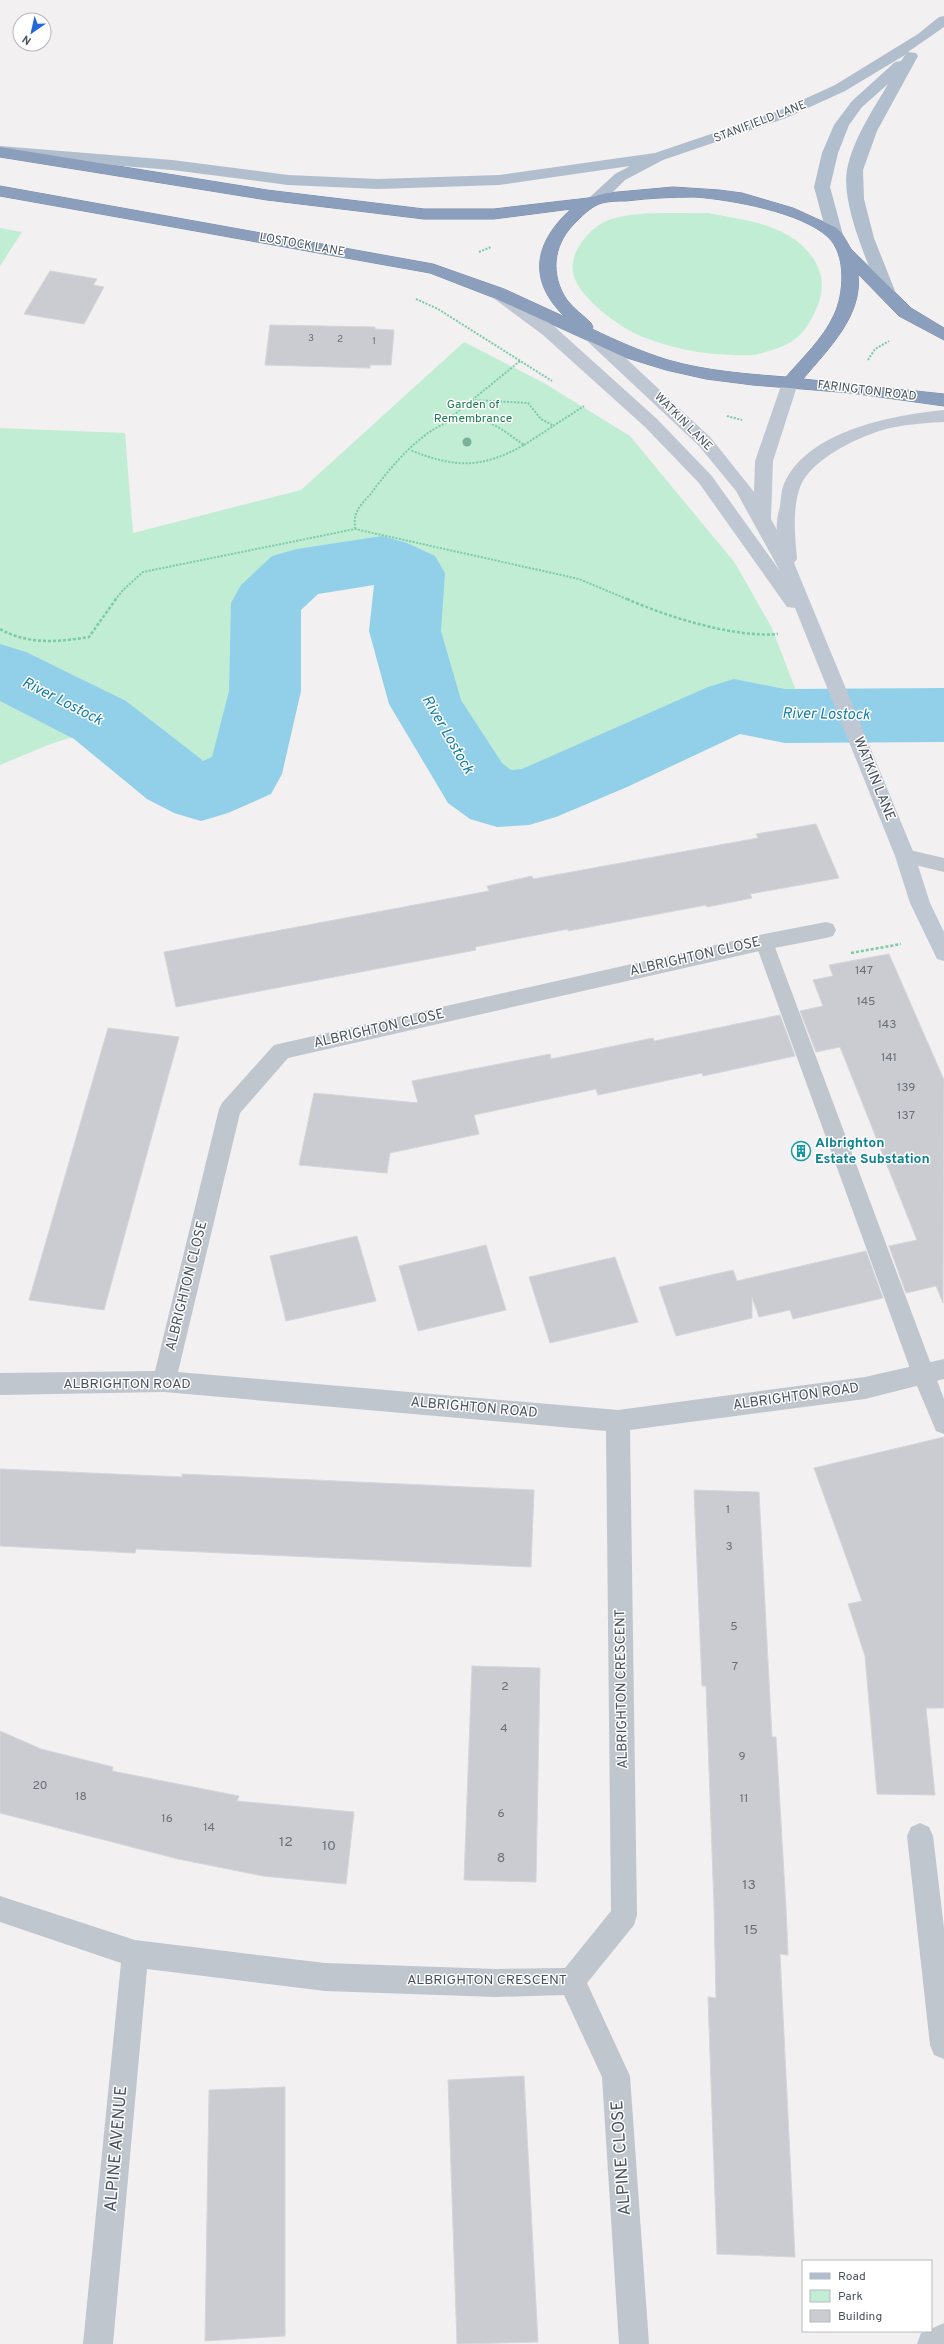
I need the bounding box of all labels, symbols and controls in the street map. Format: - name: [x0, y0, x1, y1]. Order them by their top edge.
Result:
- north arrow: [12, 12, 52, 52]
- text: N: [20, 31, 34, 47]
- street label: STANIFIELD LANE: [712, 97, 808, 147]
- street label: LOSTOCK LANE: [258, 230, 346, 260]
- house number: 3: [308, 332, 314, 345]
- house number: 2: [337, 333, 343, 346]
- house number: 1: [372, 335, 376, 348]
- street label: FARINGTON ROAD: [817, 377, 917, 405]
- street label: WATKIN LANE: [650, 389, 716, 455]
- park label: Garden of Remembrance: [434, 397, 512, 427]
- water label: River Lostock: [19, 674, 106, 731]
- water label: River Lostock: [417, 692, 477, 778]
- water label: River Lostock: [782, 705, 871, 725]
- street label: WATKIN LANE: [849, 735, 899, 823]
- street label: ALBRIGHTON CLOSE: [628, 934, 762, 980]
- house number: 147: [855, 963, 873, 979]
- house number: 145: [856, 994, 876, 1010]
- street label: ALBRIGHTON CLOSE: [312, 1006, 446, 1052]
- house number: 143: [878, 1017, 896, 1033]
- house number: 141: [881, 1050, 897, 1066]
- house number: 139: [897, 1080, 915, 1096]
- house number: 137: [897, 1108, 915, 1124]
- place label: Albrighton Estate Substation: [815, 1135, 930, 1168]
- building icon: Albrighton Estate Substation: [790, 1140, 812, 1162]
- street label: ALBRIGHTON CLOSE: [163, 1219, 211, 1353]
- street label: ALBRIGHTON ROAD: [63, 1376, 191, 1393]
- street label: ALBRIGHTON ROAD: [732, 1380, 860, 1414]
- street label: ALBRIGHTON ROAD: [410, 1394, 538, 1422]
- house number: 1: [726, 1502, 730, 1518]
- house number: 3: [725, 1539, 733, 1555]
- street label: ALBRIGHTON CRESCENT: [612, 1609, 632, 1769]
- house number: 5: [730, 1619, 738, 1635]
- house number: 7: [732, 1659, 738, 1675]
- house number: 2: [501, 1679, 509, 1695]
- house number: 4: [500, 1721, 508, 1737]
- house number: 9: [738, 1749, 746, 1765]
- house number: 20: [32, 1778, 48, 1794]
- house number: 18: [75, 1789, 87, 1805]
- house number: 11: [740, 1791, 748, 1807]
- house number: 6: [497, 1806, 505, 1822]
- house number: 16: [161, 1811, 173, 1827]
- house number: 14: [203, 1820, 215, 1836]
- house number: 12: [279, 1834, 293, 1851]
- house number: 10: [322, 1838, 336, 1855]
- house number: 8: [497, 1850, 505, 1867]
- house number: 13: [742, 1877, 756, 1894]
- house number: 15: [744, 1922, 758, 1939]
- street label: ALBRIGHTON CRESCENT: [407, 1972, 567, 1989]
- street label: ALPINE AVENUE: [101, 2085, 133, 2213]
- street label: ALPINE CLOSE: [607, 2100, 637, 2216]
- legend: [802, 2260, 932, 2332]
- text: Road: [838, 2269, 866, 2285]
- text: Park: [838, 2289, 863, 2305]
- text: Building: [838, 2309, 882, 2325]

